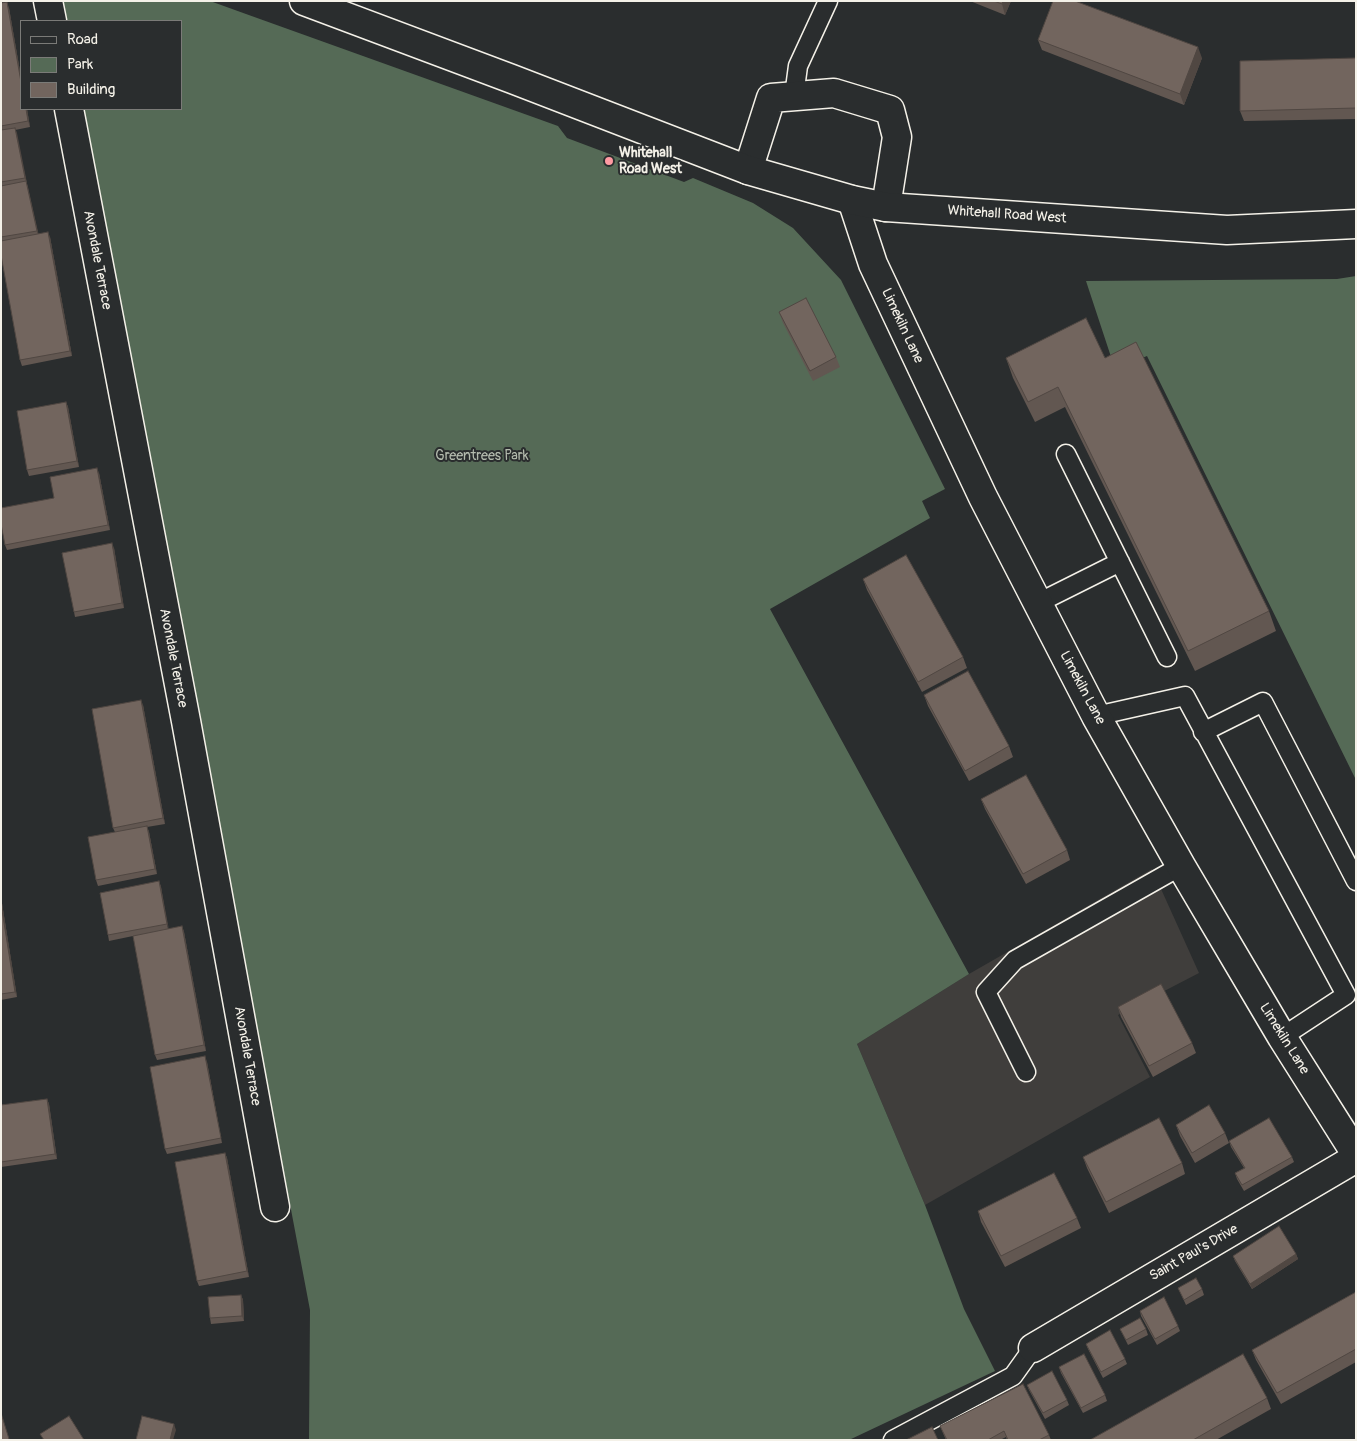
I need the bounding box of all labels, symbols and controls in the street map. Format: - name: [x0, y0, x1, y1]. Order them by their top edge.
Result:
- legend: [20, 20, 182, 110]
- text: Road: [67, 30, 98, 49]
- text: Park: [67, 55, 93, 74]
- text: Building: [67, 80, 115, 99]
- place label: Whitehall Road West: [619, 145, 682, 178]
- marker: Whitehall Road West: [603, 155, 615, 167]
- street label: Whitehall Road West: [947, 202, 1067, 228]
- street label: Avondale Terrace: [79, 209, 115, 311]
- street label: Limekiln Lane: [877, 286, 927, 366]
- park label: Greentrees Park: [435, 448, 529, 464]
- street label: Avondale Terrace: [155, 607, 191, 709]
- street label: Limekiln Lane: [1056, 648, 1108, 728]
- street label: Limekiln Lane: [1255, 1000, 1313, 1078]
- street label: Avondale Terrace: [230, 1005, 264, 1107]
- street label: Saint Paul's Drive: [1147, 1221, 1241, 1285]

